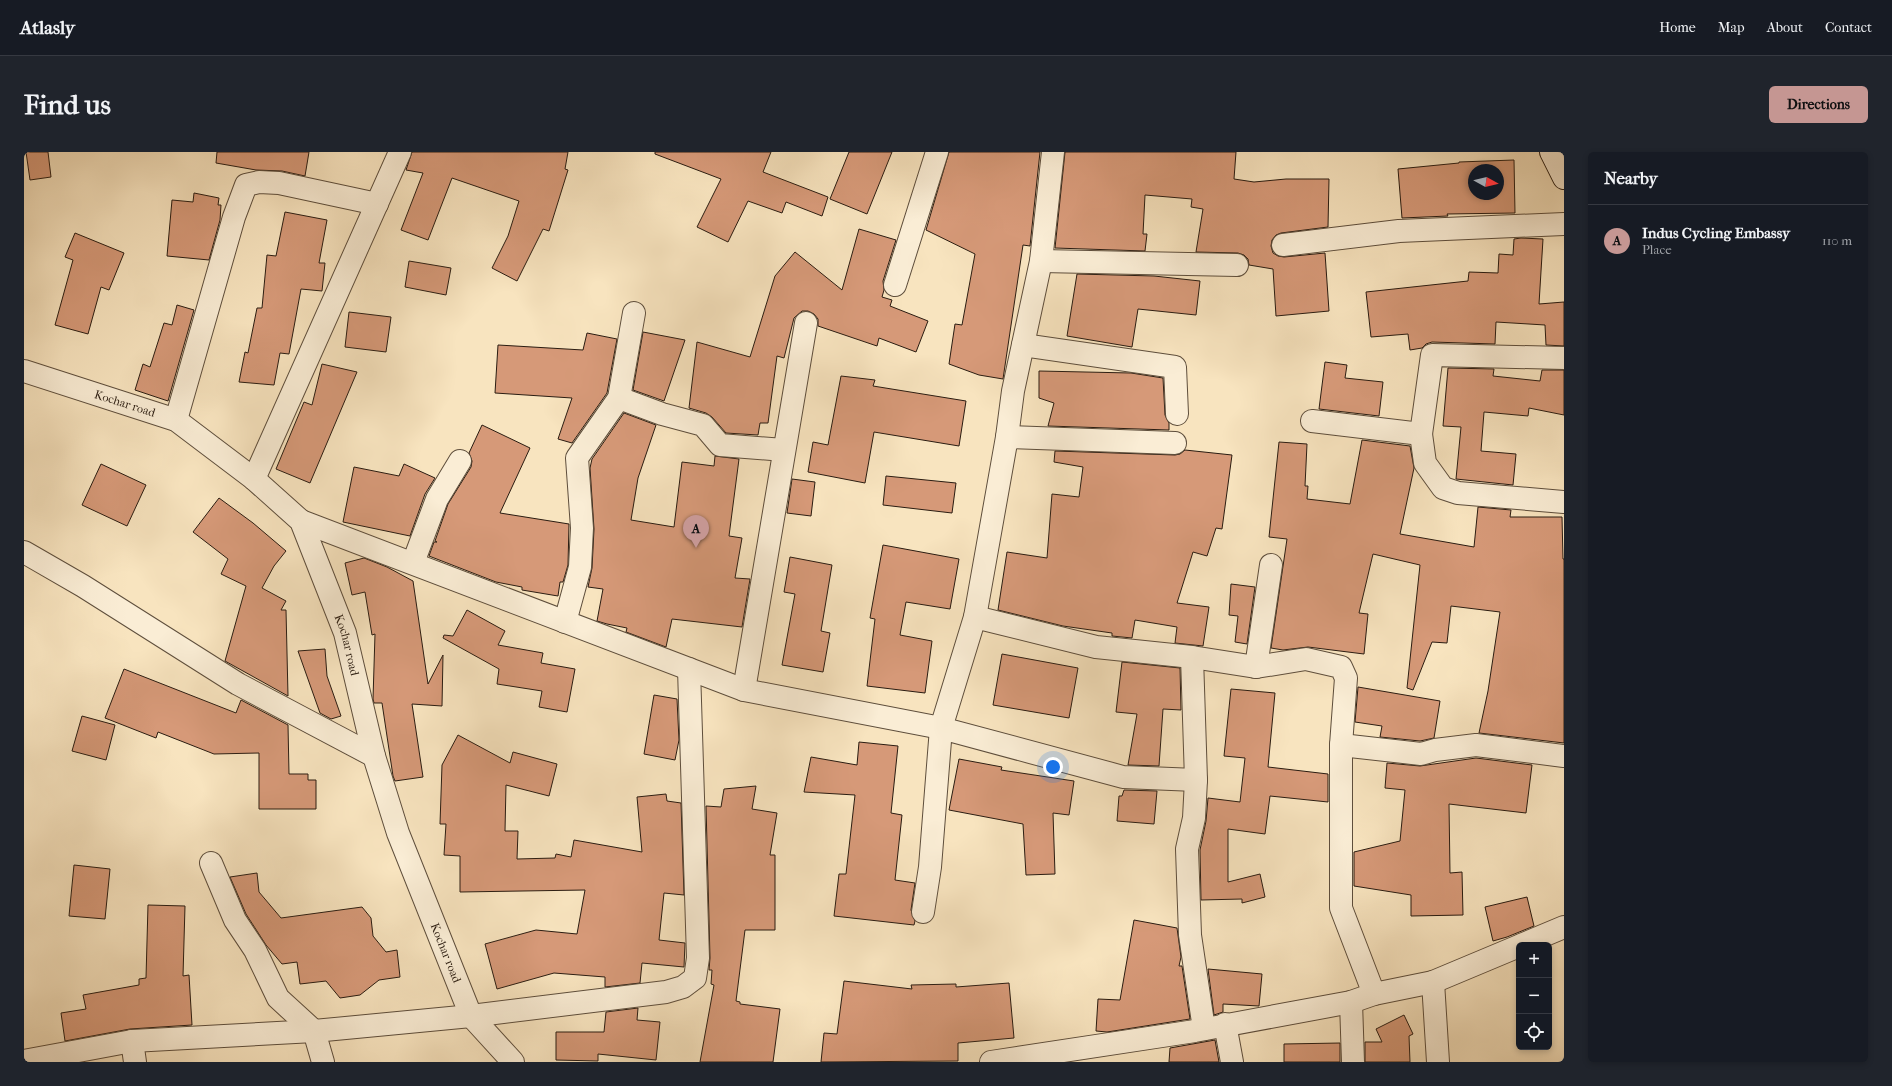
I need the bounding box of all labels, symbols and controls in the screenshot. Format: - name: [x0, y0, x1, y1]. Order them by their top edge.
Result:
- text: Atlasly: [20, 17, 75, 39]
- text: Home: [1659, 19, 1696, 36]
- text: Map: [1718, 19, 1745, 36]
- text: About: [1767, 19, 1803, 36]
- text: Contact: [1825, 19, 1872, 36]
- button: Directions: [1769, 86, 1868, 123]
- text: Find us: [24, 88, 111, 121]
- north arrow: [1468, 164, 1504, 200]
- text: Nearby: [1604, 168, 1658, 188]
- text: Indus Cycling Embassy: [1642, 224, 1790, 242]
- text: A: [1613, 233, 1621, 248]
- text: 110 m: [1822, 233, 1852, 248]
- text: Place: [1642, 242, 1672, 257]
- street label: Kochar road: [93, 387, 157, 420]
- pin: A: [683, 515, 709, 548]
- street label: Kochar road: [331, 612, 362, 678]
- your location: [1043, 757, 1063, 777]
- street label: Kochar road: [428, 921, 464, 985]
- map controls: [1516, 942, 1552, 1050]
- button: +: [1516, 942, 1552, 978]
- button: −: [1516, 978, 1552, 1014]
- button: locate: [1516, 1014, 1552, 1050]

